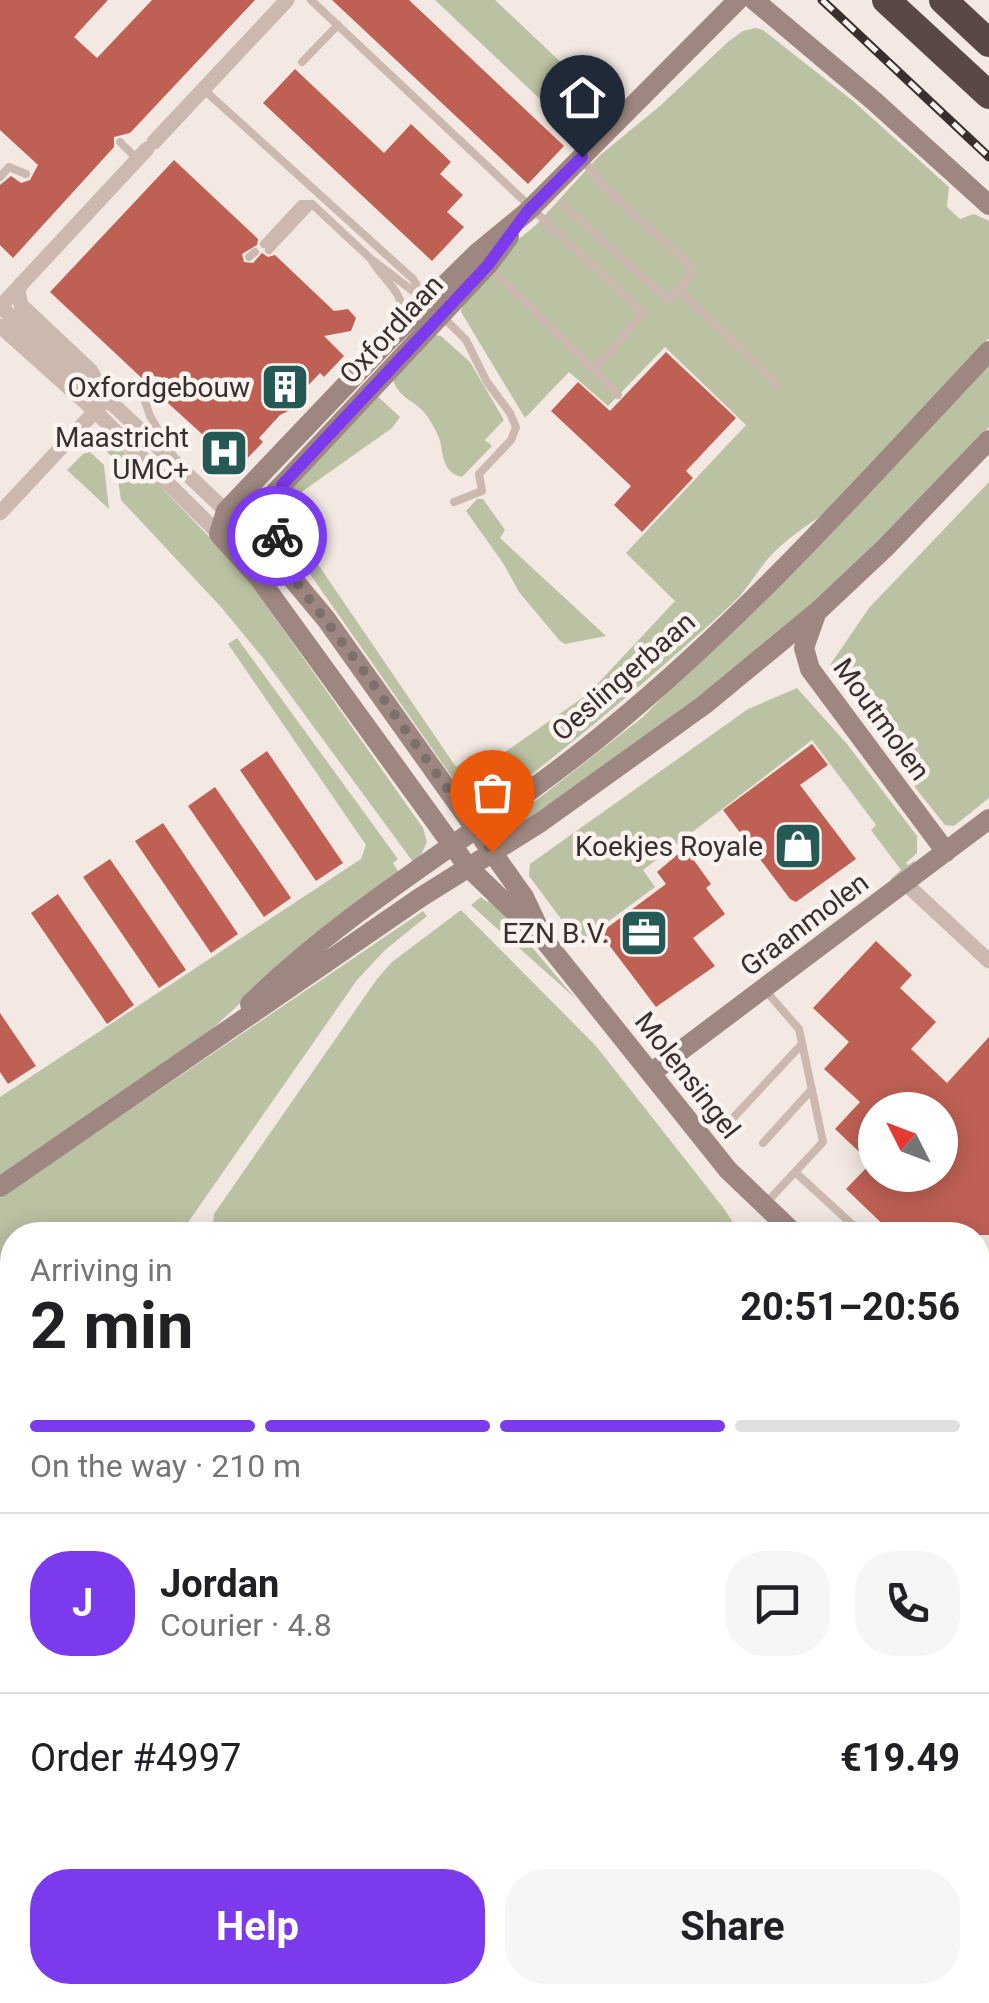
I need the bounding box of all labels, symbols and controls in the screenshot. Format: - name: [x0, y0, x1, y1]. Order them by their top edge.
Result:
- pin: [540, 55, 625, 158]
- icon: home: [555, 70, 610, 125]
- street label: Oxfordlaan: [333, 268, 450, 391]
- building icon: Oxfordgebouw: [259, 361, 311, 413]
- place label: Oxfordgebouw: [67, 371, 250, 404]
- place label: Maastricht UMC+: [55, 421, 189, 486]
- hospital icon: Maastricht UMC+: [198, 427, 250, 479]
- courier: [227, 486, 327, 586]
- icon: bike: [250, 509, 305, 564]
- street label: Oeslingerbaan: [545, 605, 702, 748]
- street label: Moutmolen: [826, 652, 937, 787]
- pin: [450, 750, 535, 853]
- icon: bag: [465, 765, 520, 820]
- shop icon: Koekjes Royale: [772, 820, 824, 872]
- place label: Koekjes Royale: [575, 830, 763, 863]
- street label: Graanmolen: [734, 866, 875, 983]
- office icon: EZN B.V.: [618, 907, 670, 959]
- place label: EZN B.V.: [502, 917, 609, 950]
- street label: Molensingel: [628, 1005, 747, 1145]
- north arrow: [858, 1092, 958, 1192]
- map controls: [858, 1092, 958, 1192]
- text: Arriving in: [30, 1251, 173, 1289]
- text: 20:51–20:56: [740, 1285, 960, 1329]
- text: 2 min: [30, 1288, 193, 1364]
- text: On the way · 210 m: [30, 1447, 301, 1485]
- button: chat: [725, 1551, 830, 1656]
- button: phone: [855, 1551, 960, 1656]
- text: Jordan: [160, 1562, 279, 1606]
- text: J: [72, 1581, 93, 1625]
- text: Courier · 4.8: [160, 1606, 332, 1644]
- text: Order #4997: [30, 1736, 241, 1780]
- text: €19.49: [840, 1736, 960, 1780]
- button: Help: [30, 1869, 485, 1984]
- button: Share: [505, 1869, 960, 1984]

